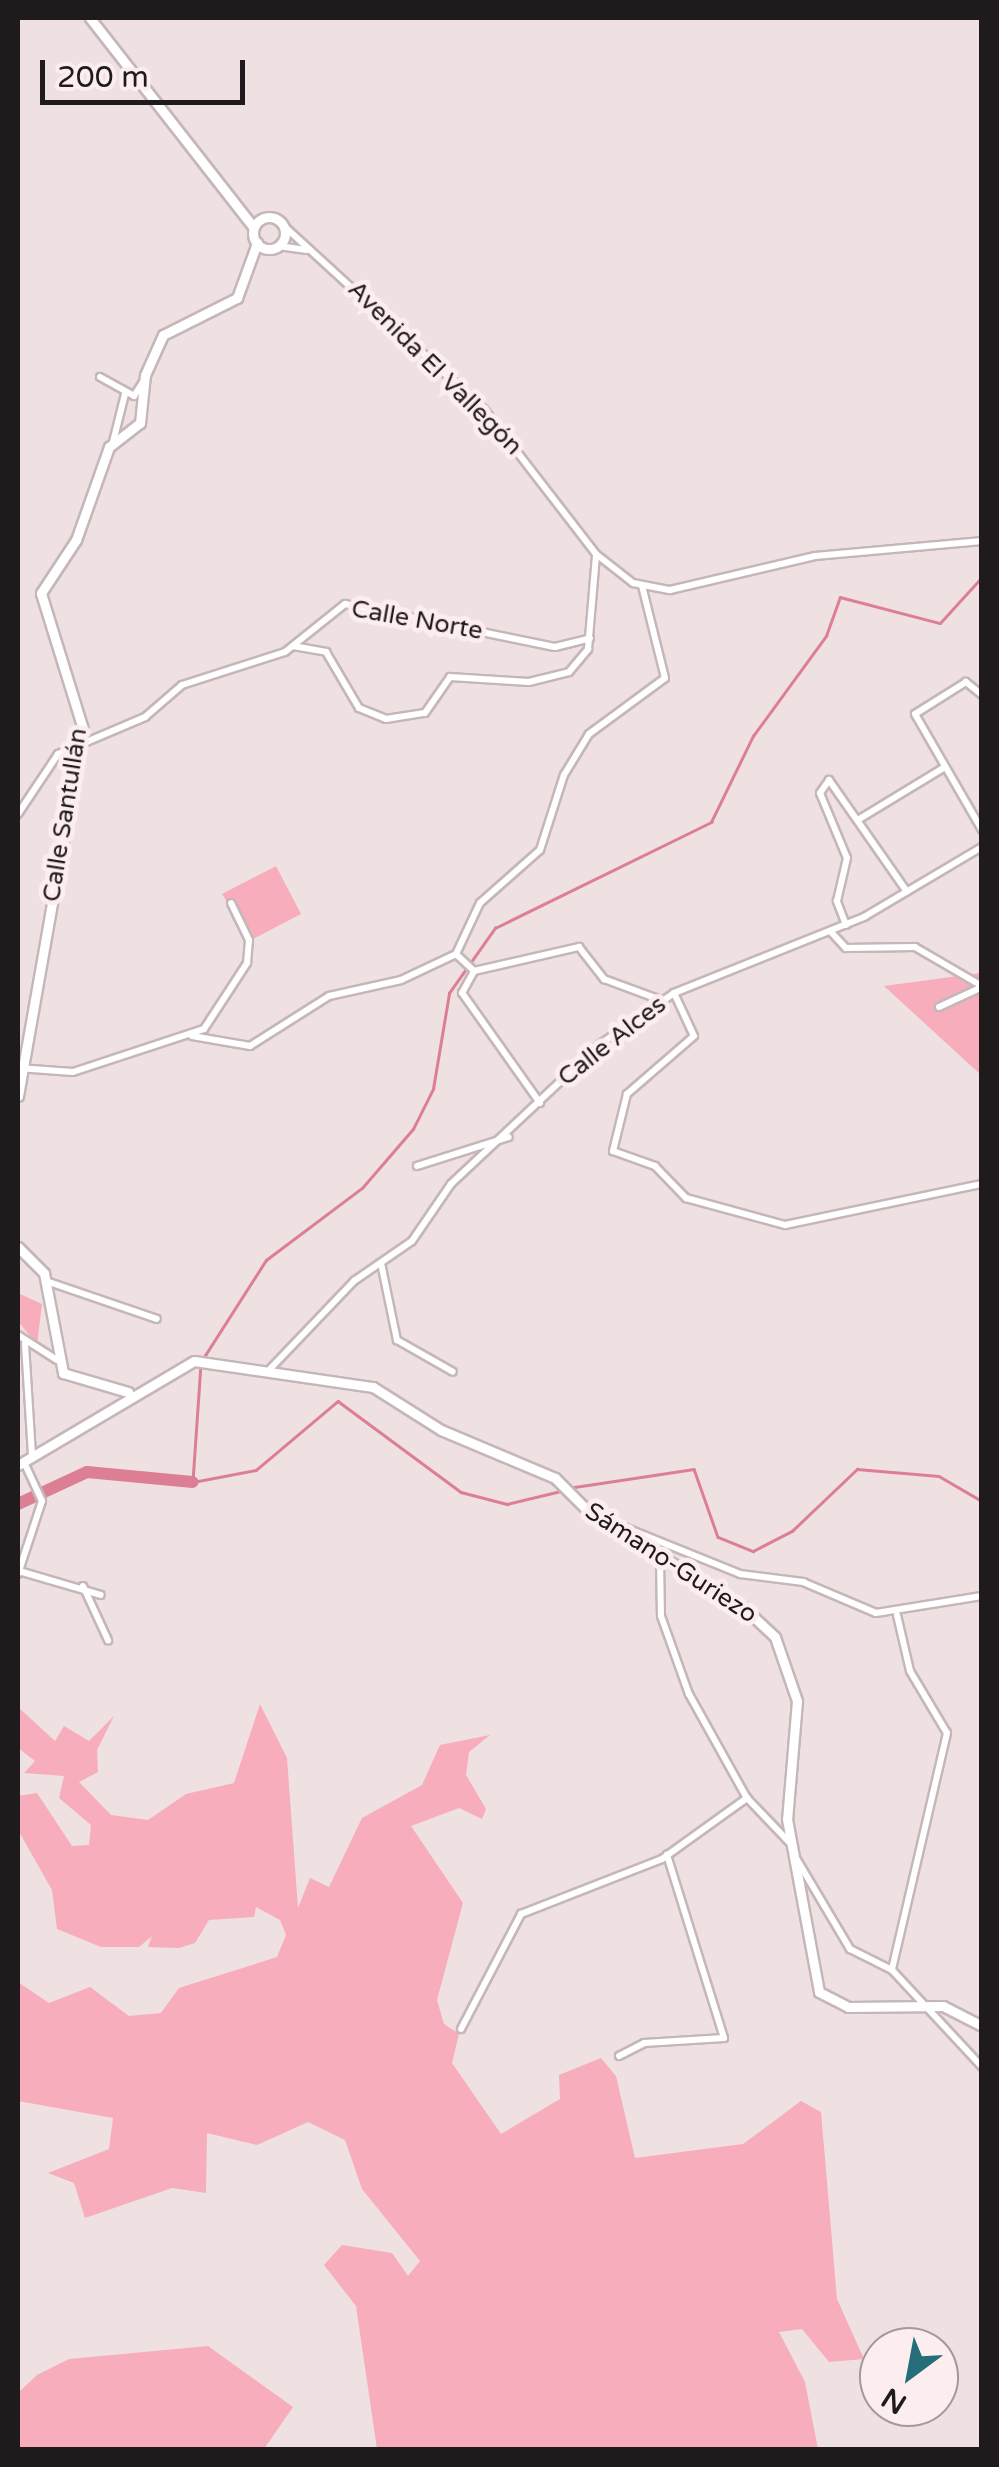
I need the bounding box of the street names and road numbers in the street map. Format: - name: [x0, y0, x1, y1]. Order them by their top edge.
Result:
- street label: Avenida El Vallegón: [342, 275, 528, 461]
- street label: Calle Norte: [349, 594, 485, 646]
- street label: Calle Santullán: [36, 726, 94, 904]
- street label: Calle Alces: [552, 990, 672, 1092]
- street label: Sámano-Guriezo: [579, 1496, 763, 1630]

